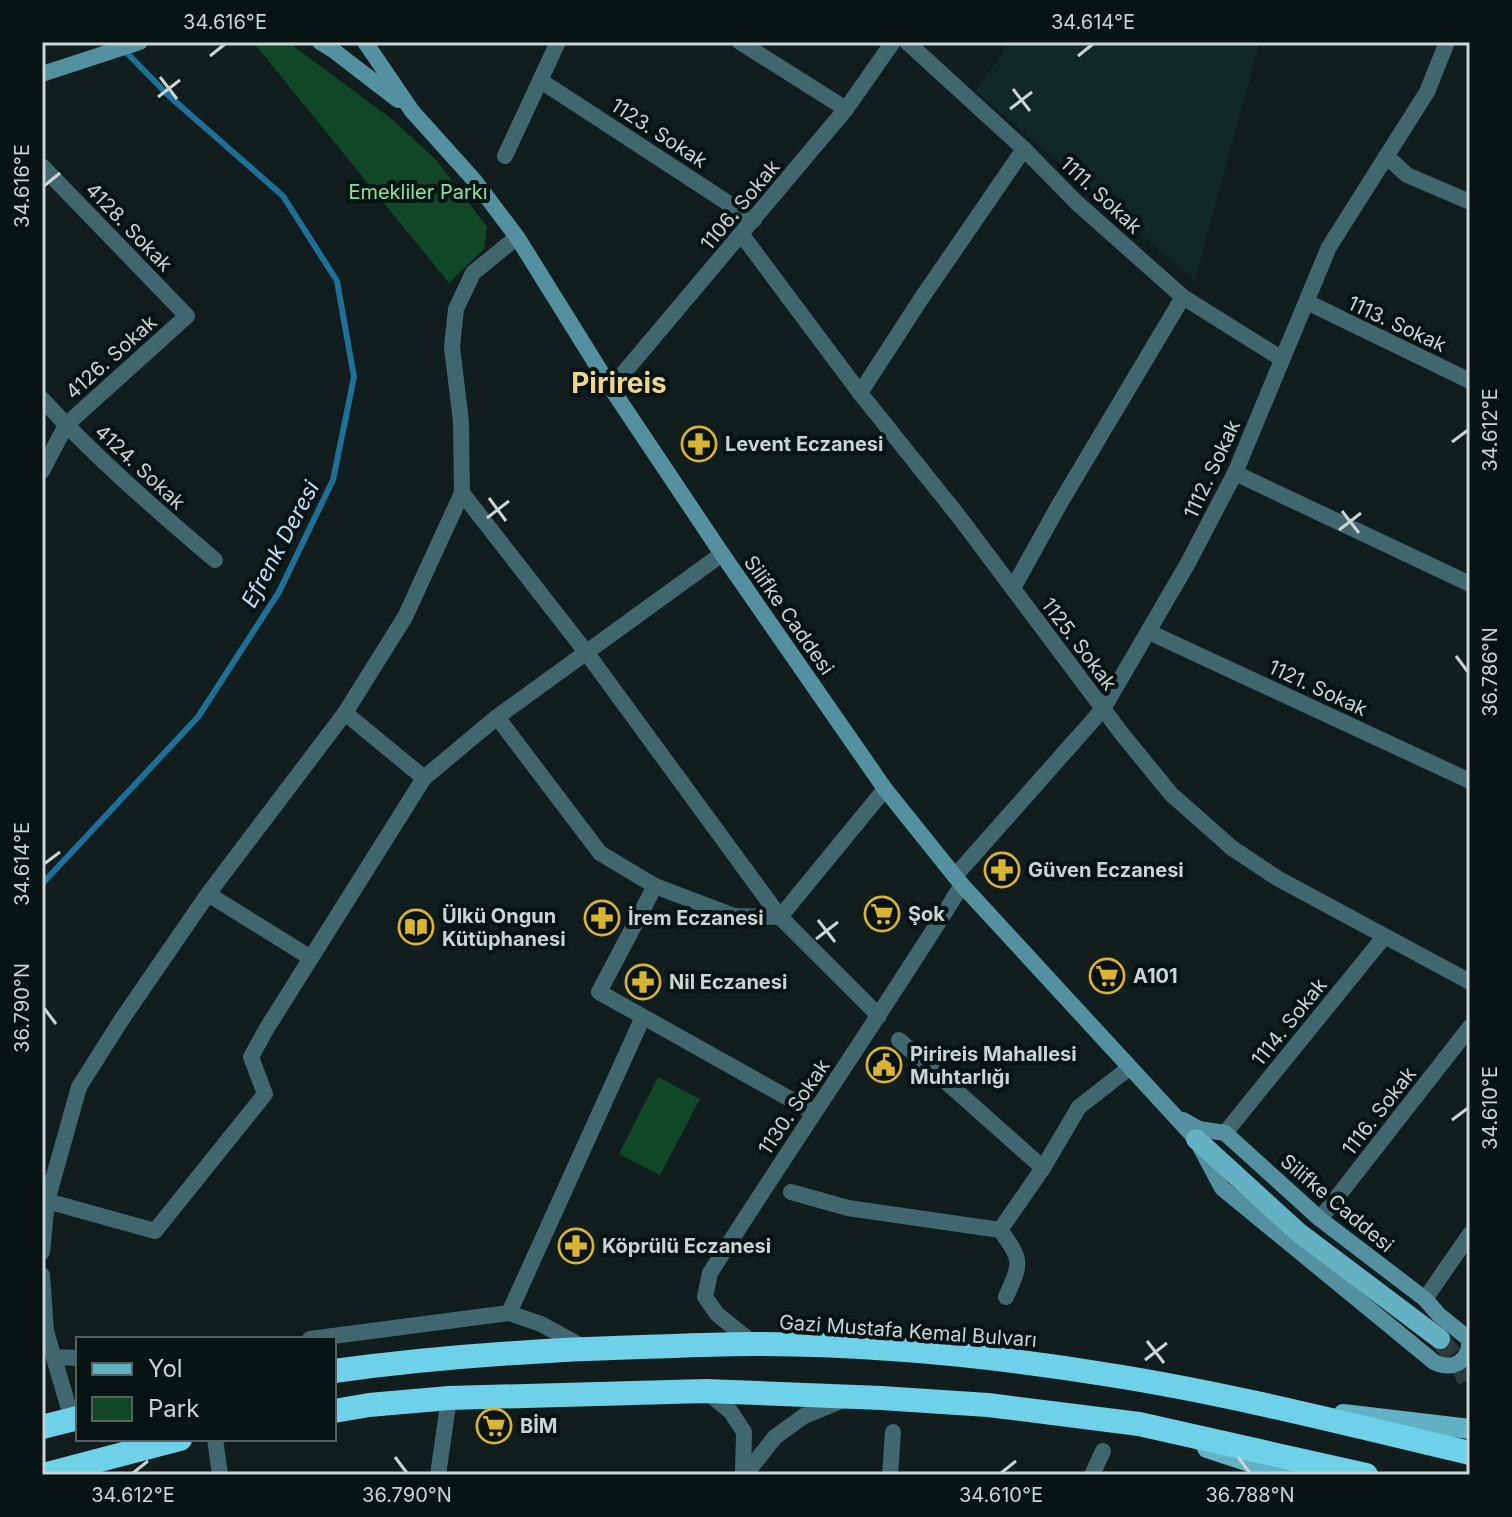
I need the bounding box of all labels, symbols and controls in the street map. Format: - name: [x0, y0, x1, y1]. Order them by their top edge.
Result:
- text: 34.616°E: [183, 10, 267, 34]
- text: 34.614°E: [1051, 10, 1135, 34]
- street label: 1123. Sokak: [606, 93, 712, 173]
- text: 34.616°E: [10, 144, 34, 228]
- street label: 1111. Sokak: [1056, 151, 1146, 239]
- street label: 1106. Sokak: [695, 155, 785, 255]
- street label: 4128. Sokak: [81, 178, 177, 276]
- park label: Emekliler Parkı: [348, 180, 488, 204]
- street label: 1113. Sokak: [1344, 291, 1450, 357]
- street label: 4126. Sokak: [61, 310, 161, 404]
- district label: Pirireis: [571, 366, 667, 400]
- text: 34.612°E: [1478, 388, 1502, 472]
- street label: 1112. Sokak: [1179, 416, 1245, 522]
- street label: 4124. Sokak: [90, 419, 190, 515]
- pharmacy icon: Levent Eczanesi: [680, 425, 718, 463]
- place label: Levent Eczanesi: [725, 432, 884, 456]
- water label: Efrenk Deresi: [236, 476, 325, 612]
- street label: Silifke Caddesi: [739, 551, 839, 679]
- street label: 1125. Sokak: [1036, 593, 1122, 695]
- text: 36.786°N: [1478, 627, 1502, 717]
- street label: 1121. Sokak: [1265, 655, 1371, 721]
- text: 34.614°E: [10, 822, 34, 906]
- pharmacy icon: Güven Eczanesi: [983, 851, 1021, 889]
- place label: Güven Eczanesi: [1028, 858, 1184, 882]
- supermarket icon: Şok: [863, 895, 901, 933]
- pharmacy icon: İrem Eczanesi: [583, 899, 621, 937]
- place label: Şok: [908, 902, 945, 926]
- place label: Ülkü Ongun Kütüphanesi: [442, 904, 566, 951]
- place label: İrem Eczanesi: [628, 906, 764, 930]
- library icon: Ülkü Ongun Kütüphanesi: [397, 908, 435, 946]
- supermarket icon: A101: [1088, 957, 1126, 995]
- text: 36.790°N: [10, 963, 34, 1053]
- pharmacy icon: Nil Eczanesi: [624, 963, 662, 1001]
- place label: A101: [1133, 964, 1178, 988]
- place label: Nil Eczanesi: [669, 970, 787, 994]
- street label: 1114. Sokak: [1246, 973, 1332, 1071]
- place label: Pirireis Mahallesi Muhtarlığı: [910, 1042, 1077, 1089]
- public building icon: Pirireis Mahallesi Muhtarlığı: [865, 1046, 903, 1084]
- street label: 1130. Sokak: [753, 1055, 835, 1159]
- street label: 1116. Sokak: [1337, 1062, 1421, 1160]
- text: 34.610°E: [1478, 1066, 1502, 1150]
- street label: Silifke Caddesi: [1276, 1149, 1398, 1257]
- pharmacy icon: Köprülü Eczanesi: [557, 1227, 595, 1265]
- place label: Köprülü Eczanesi: [602, 1234, 771, 1258]
- street label: Gazi Mustafa Kemal Bulvarı: [778, 1310, 1038, 1352]
- legend: [76, 1337, 336, 1441]
- text: Yol: [148, 1354, 183, 1383]
- text: Park: [148, 1394, 199, 1423]
- supermarket icon: BİM: [475, 1407, 513, 1445]
- place label: BİM: [520, 1414, 557, 1438]
- text: 34.612°E: [91, 1483, 175, 1507]
- text: 36.790°N: [362, 1483, 452, 1507]
- text: 34.610°E: [959, 1483, 1043, 1507]
- text: 36.788°N: [1205, 1483, 1295, 1507]

